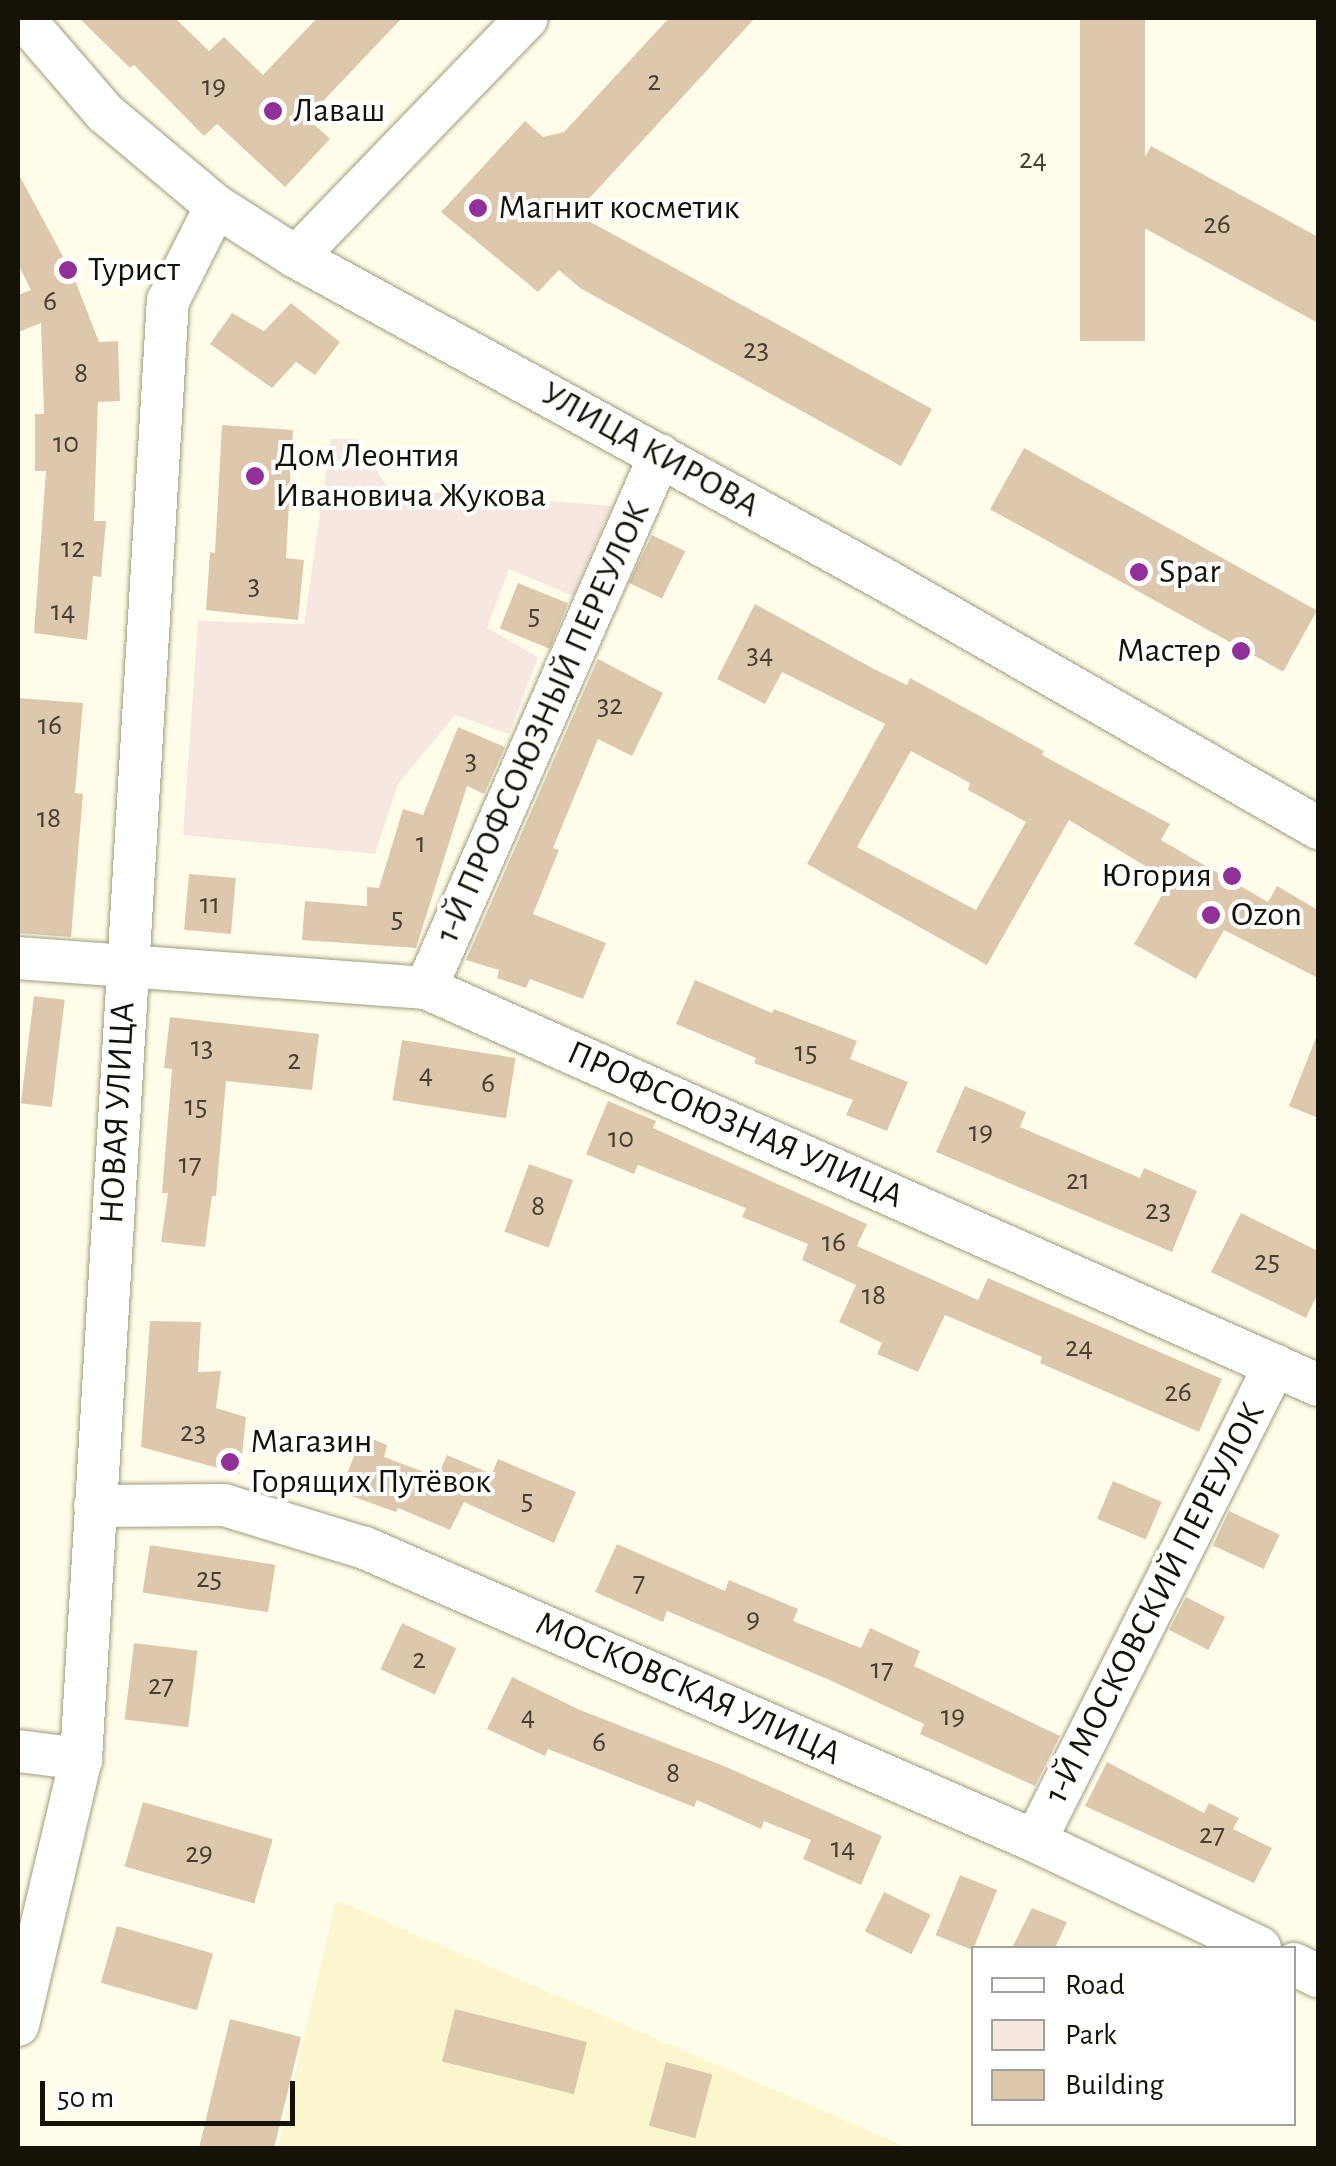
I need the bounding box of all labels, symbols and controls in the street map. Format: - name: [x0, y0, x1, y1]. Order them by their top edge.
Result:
- house number: 2: [647, 63, 661, 99]
- house number: 19: [202, 68, 226, 104]
- place label: Лаваш: [293, 90, 385, 132]
- marker: Лаваш: [262, 100, 284, 122]
- house number: 24: [1019, 141, 1047, 177]
- place label: Магнит косметик: [498, 187, 740, 229]
- marker: Магнит косметик: [467, 197, 489, 219]
- house number: 26: [1203, 206, 1231, 242]
- place label: Турист: [88, 249, 180, 291]
- marker: Турист: [57, 259, 79, 281]
- house number: 6: [43, 283, 57, 319]
- house number: 23: [743, 331, 769, 367]
- house number: 8: [74, 355, 88, 391]
- street label: УЛИЦА КИРОВА: [534, 373, 766, 527]
- house number: 10: [53, 425, 79, 461]
- place label: Дом Леонтия Ивановича Жукова: [275, 435, 546, 517]
- marker: Дом Леонтия Ивановича Жукова: [244, 465, 266, 487]
- street label: 1-Й ПРОФСОЮЗНЫЙ ПЕРЕУЛОК: [426, 495, 660, 949]
- house number: 12: [61, 530, 85, 566]
- place label: Spar: [1159, 551, 1220, 593]
- marker: Spar: [1128, 561, 1150, 583]
- house number: 3: [248, 567, 260, 603]
- house number: 14: [51, 593, 75, 629]
- house number: 5: [528, 597, 540, 633]
- place label: Мастер: [1116, 630, 1221, 672]
- house number: 34: [747, 636, 773, 672]
- marker: Мастер: [1230, 640, 1252, 662]
- house number: 32: [597, 687, 623, 723]
- house number: 16: [38, 707, 62, 743]
- house number: 3: [465, 742, 477, 778]
- house number: 18: [37, 800, 61, 836]
- house number: 1: [416, 825, 426, 861]
- place label: Югория: [1101, 855, 1212, 897]
- marker: Югория: [1221, 865, 1243, 887]
- house number: 11: [200, 886, 220, 922]
- place label: Ozon: [1231, 894, 1302, 936]
- house number: 5: [391, 900, 403, 936]
- marker: Ozon: [1200, 904, 1222, 926]
- street label: НОВАЯ УЛИЦА: [91, 1001, 145, 1225]
- house number: 13: [191, 1029, 213, 1065]
- street label: ПРОФСОЮЗНАЯ УЛИЦА: [561, 1032, 909, 1218]
- house number: 15: [795, 1034, 817, 1070]
- house number: 2: [287, 1042, 301, 1078]
- house number: 4: [419, 1056, 433, 1092]
- house number: 6: [481, 1065, 495, 1101]
- house number: 15: [185, 1088, 207, 1124]
- house number: 19: [969, 1114, 993, 1150]
- house number: 10: [608, 1120, 634, 1156]
- house number: 17: [179, 1146, 201, 1182]
- house number: 21: [1066, 1162, 1090, 1198]
- house number: 8: [531, 1188, 545, 1224]
- house number: 23: [1145, 1192, 1171, 1228]
- house number: 16: [822, 1224, 846, 1260]
- house number: 25: [1254, 1243, 1280, 1279]
- house number: 18: [862, 1277, 886, 1313]
- house number: 24: [1065, 1329, 1093, 1365]
- house number: 26: [1164, 1374, 1192, 1410]
- street label: 1-Й МОСКОВСКИЙ ПЕРЕУЛОК: [1036, 1396, 1274, 1810]
- house number: 23: [180, 1414, 206, 1450]
- place label: Магазин Горящих Путёвок: [250, 1421, 491, 1503]
- marker: Магазин Горящих Путёвок: [219, 1451, 241, 1473]
- house number: 5: [521, 1482, 533, 1518]
- house number: 25: [196, 1560, 222, 1596]
- house number: 7: [633, 1564, 645, 1600]
- house number: 9: [746, 1601, 760, 1637]
- street label: МОСКОВСКАЯ УЛИЦА: [529, 1603, 847, 1775]
- house number: 2: [412, 1641, 426, 1677]
- house number: 17: [871, 1651, 893, 1687]
- house number: 27: [148, 1667, 174, 1703]
- house number: 4: [521, 1698, 535, 1734]
- house number: 19: [941, 1698, 965, 1734]
- house number: 6: [592, 1724, 606, 1760]
- house number: 8: [666, 1755, 680, 1791]
- house number: 27: [1199, 1816, 1225, 1852]
- house number: 14: [831, 1830, 855, 1866]
- house number: 29: [185, 1835, 213, 1871]
- legend: [971, 1946, 1296, 2126]
- text: Road: [1065, 1970, 1125, 2000]
- text: Park: [1065, 2020, 1117, 2050]
- scale bar: [45, 2061, 300, 2123]
- text: Building: [1065, 2070, 1164, 2100]
- text: 50 m: [57, 2083, 114, 2113]

